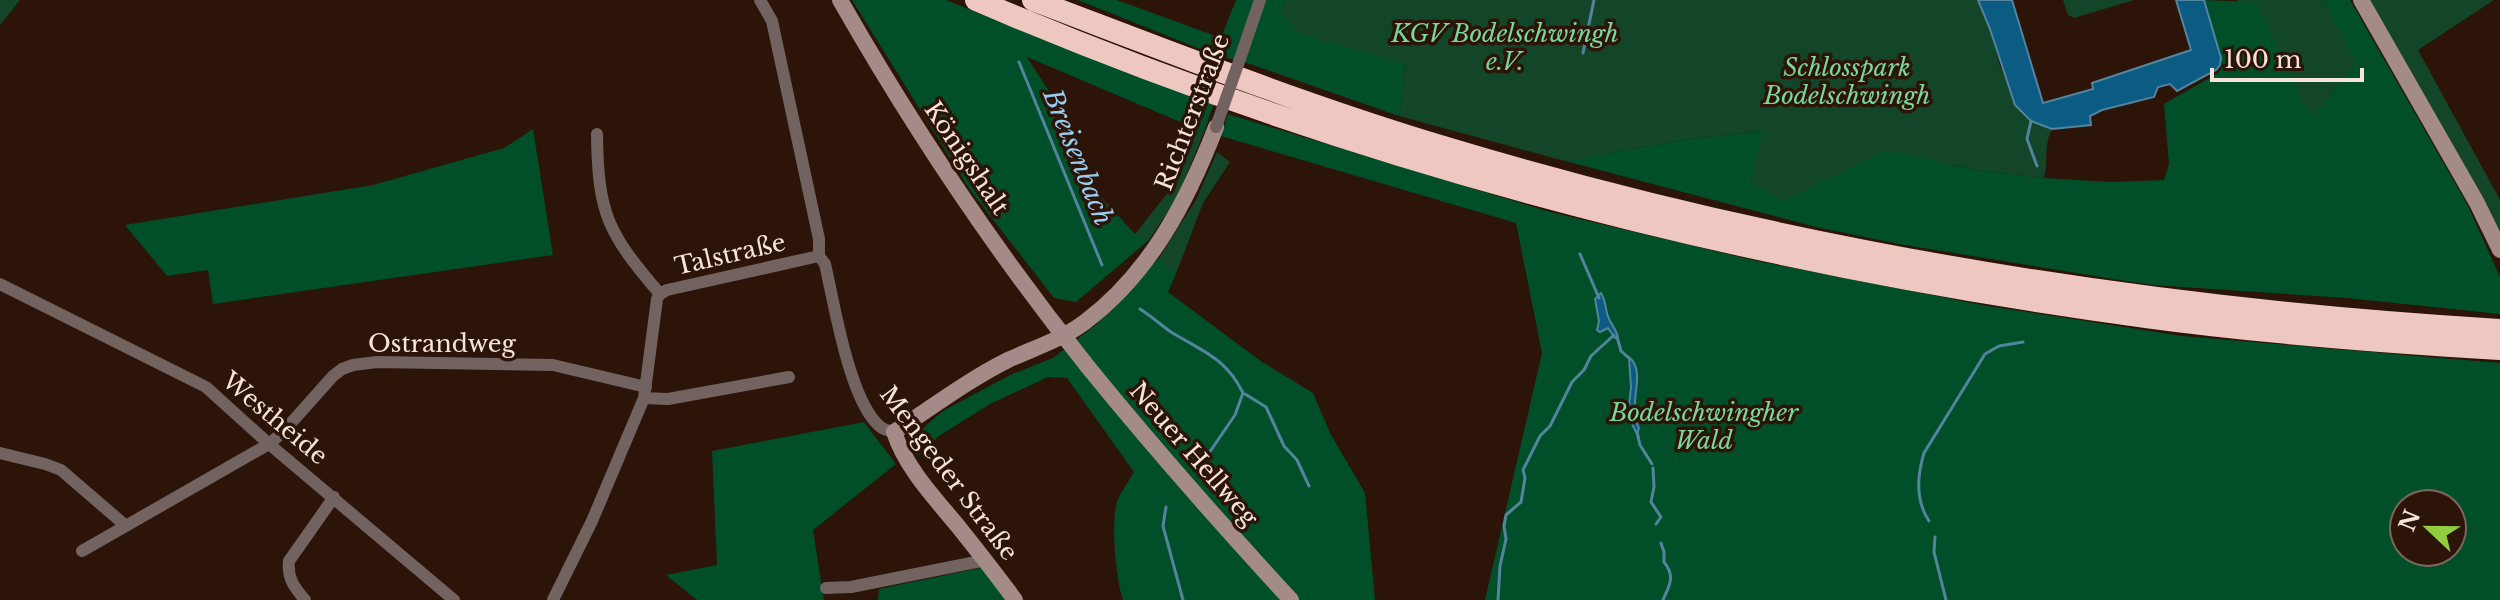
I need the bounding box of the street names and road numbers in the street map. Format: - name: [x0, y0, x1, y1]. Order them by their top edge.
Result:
- street label: Richterstraße: [1149, 29, 1235, 195]
- street label: Königshalt: [919, 96, 1015, 220]
- street label: Talstraße: [672, 227, 788, 281]
- street label: Ostrandweg: [368, 329, 517, 358]
- street label: Westheide: [216, 365, 334, 470]
- street label: Neuer Hellweg: [1124, 376, 1265, 532]
- street label: Mengeder Straße: [874, 380, 1024, 566]

